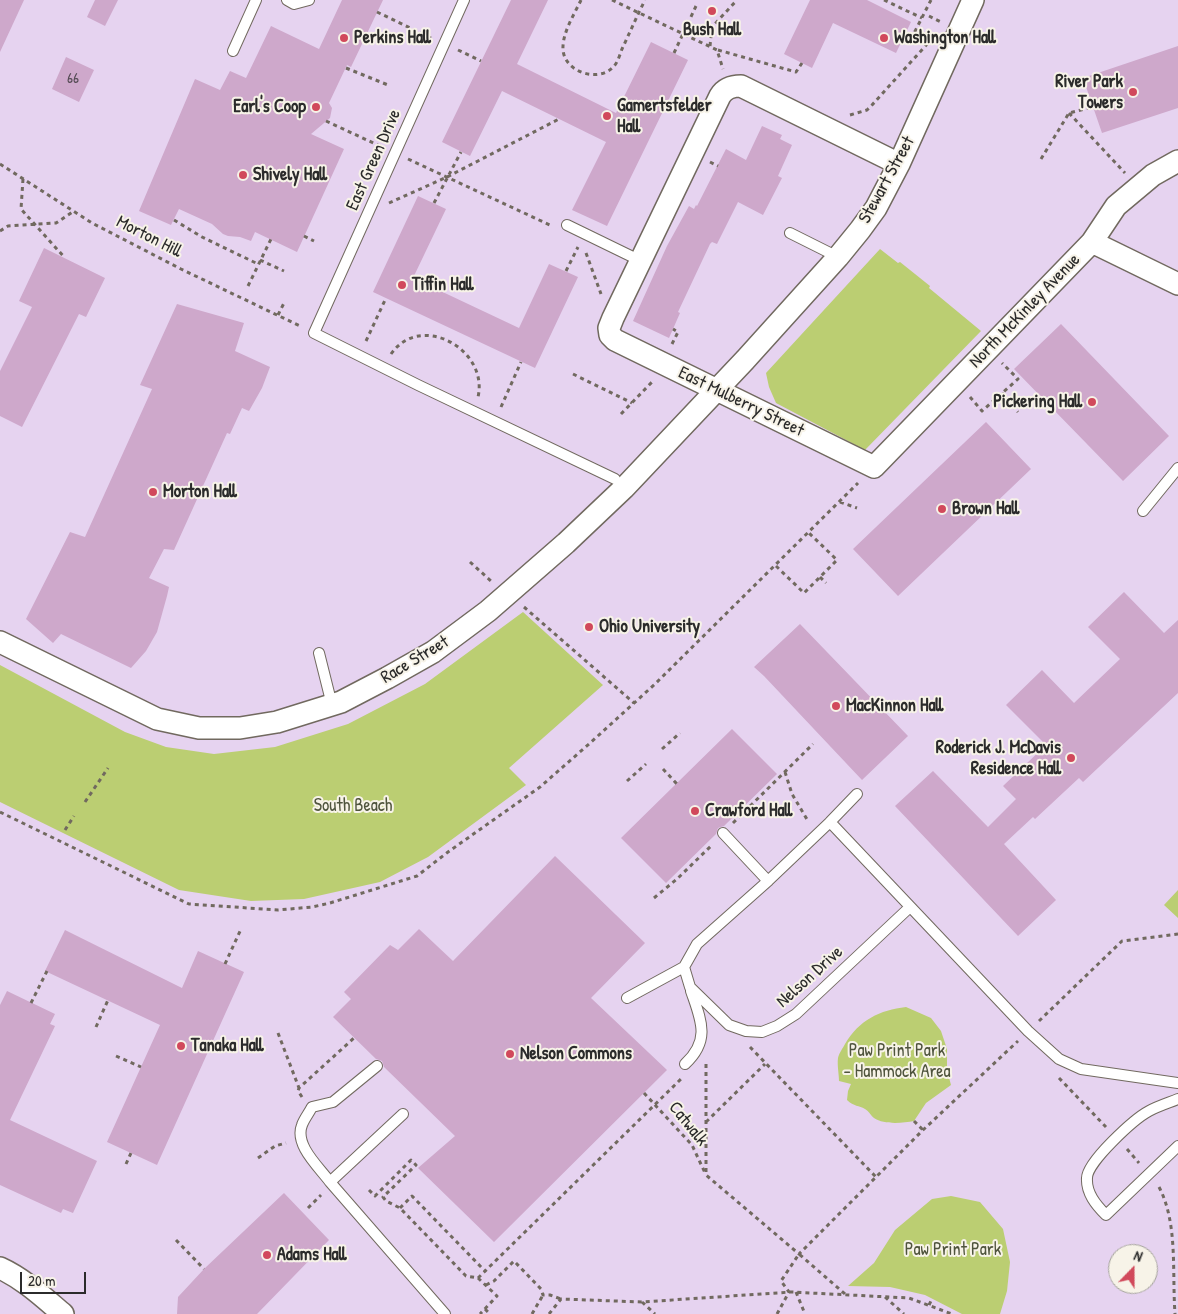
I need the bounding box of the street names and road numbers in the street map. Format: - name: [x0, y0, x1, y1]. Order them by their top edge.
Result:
- street label: East Green Drive: [342, 106, 406, 214]
- street label: Stewart Street: [854, 133, 920, 227]
- street label: Morton Hill: [113, 211, 185, 263]
- street label: North McKinley Avenue: [965, 249, 1085, 373]
- street label: East Mulberry Street: [675, 362, 807, 442]
- street label: Race Street: [377, 631, 453, 689]
- street label: Nelson Drive: [772, 942, 848, 1012]
- street label: Catwalk: [664, 1097, 712, 1151]

